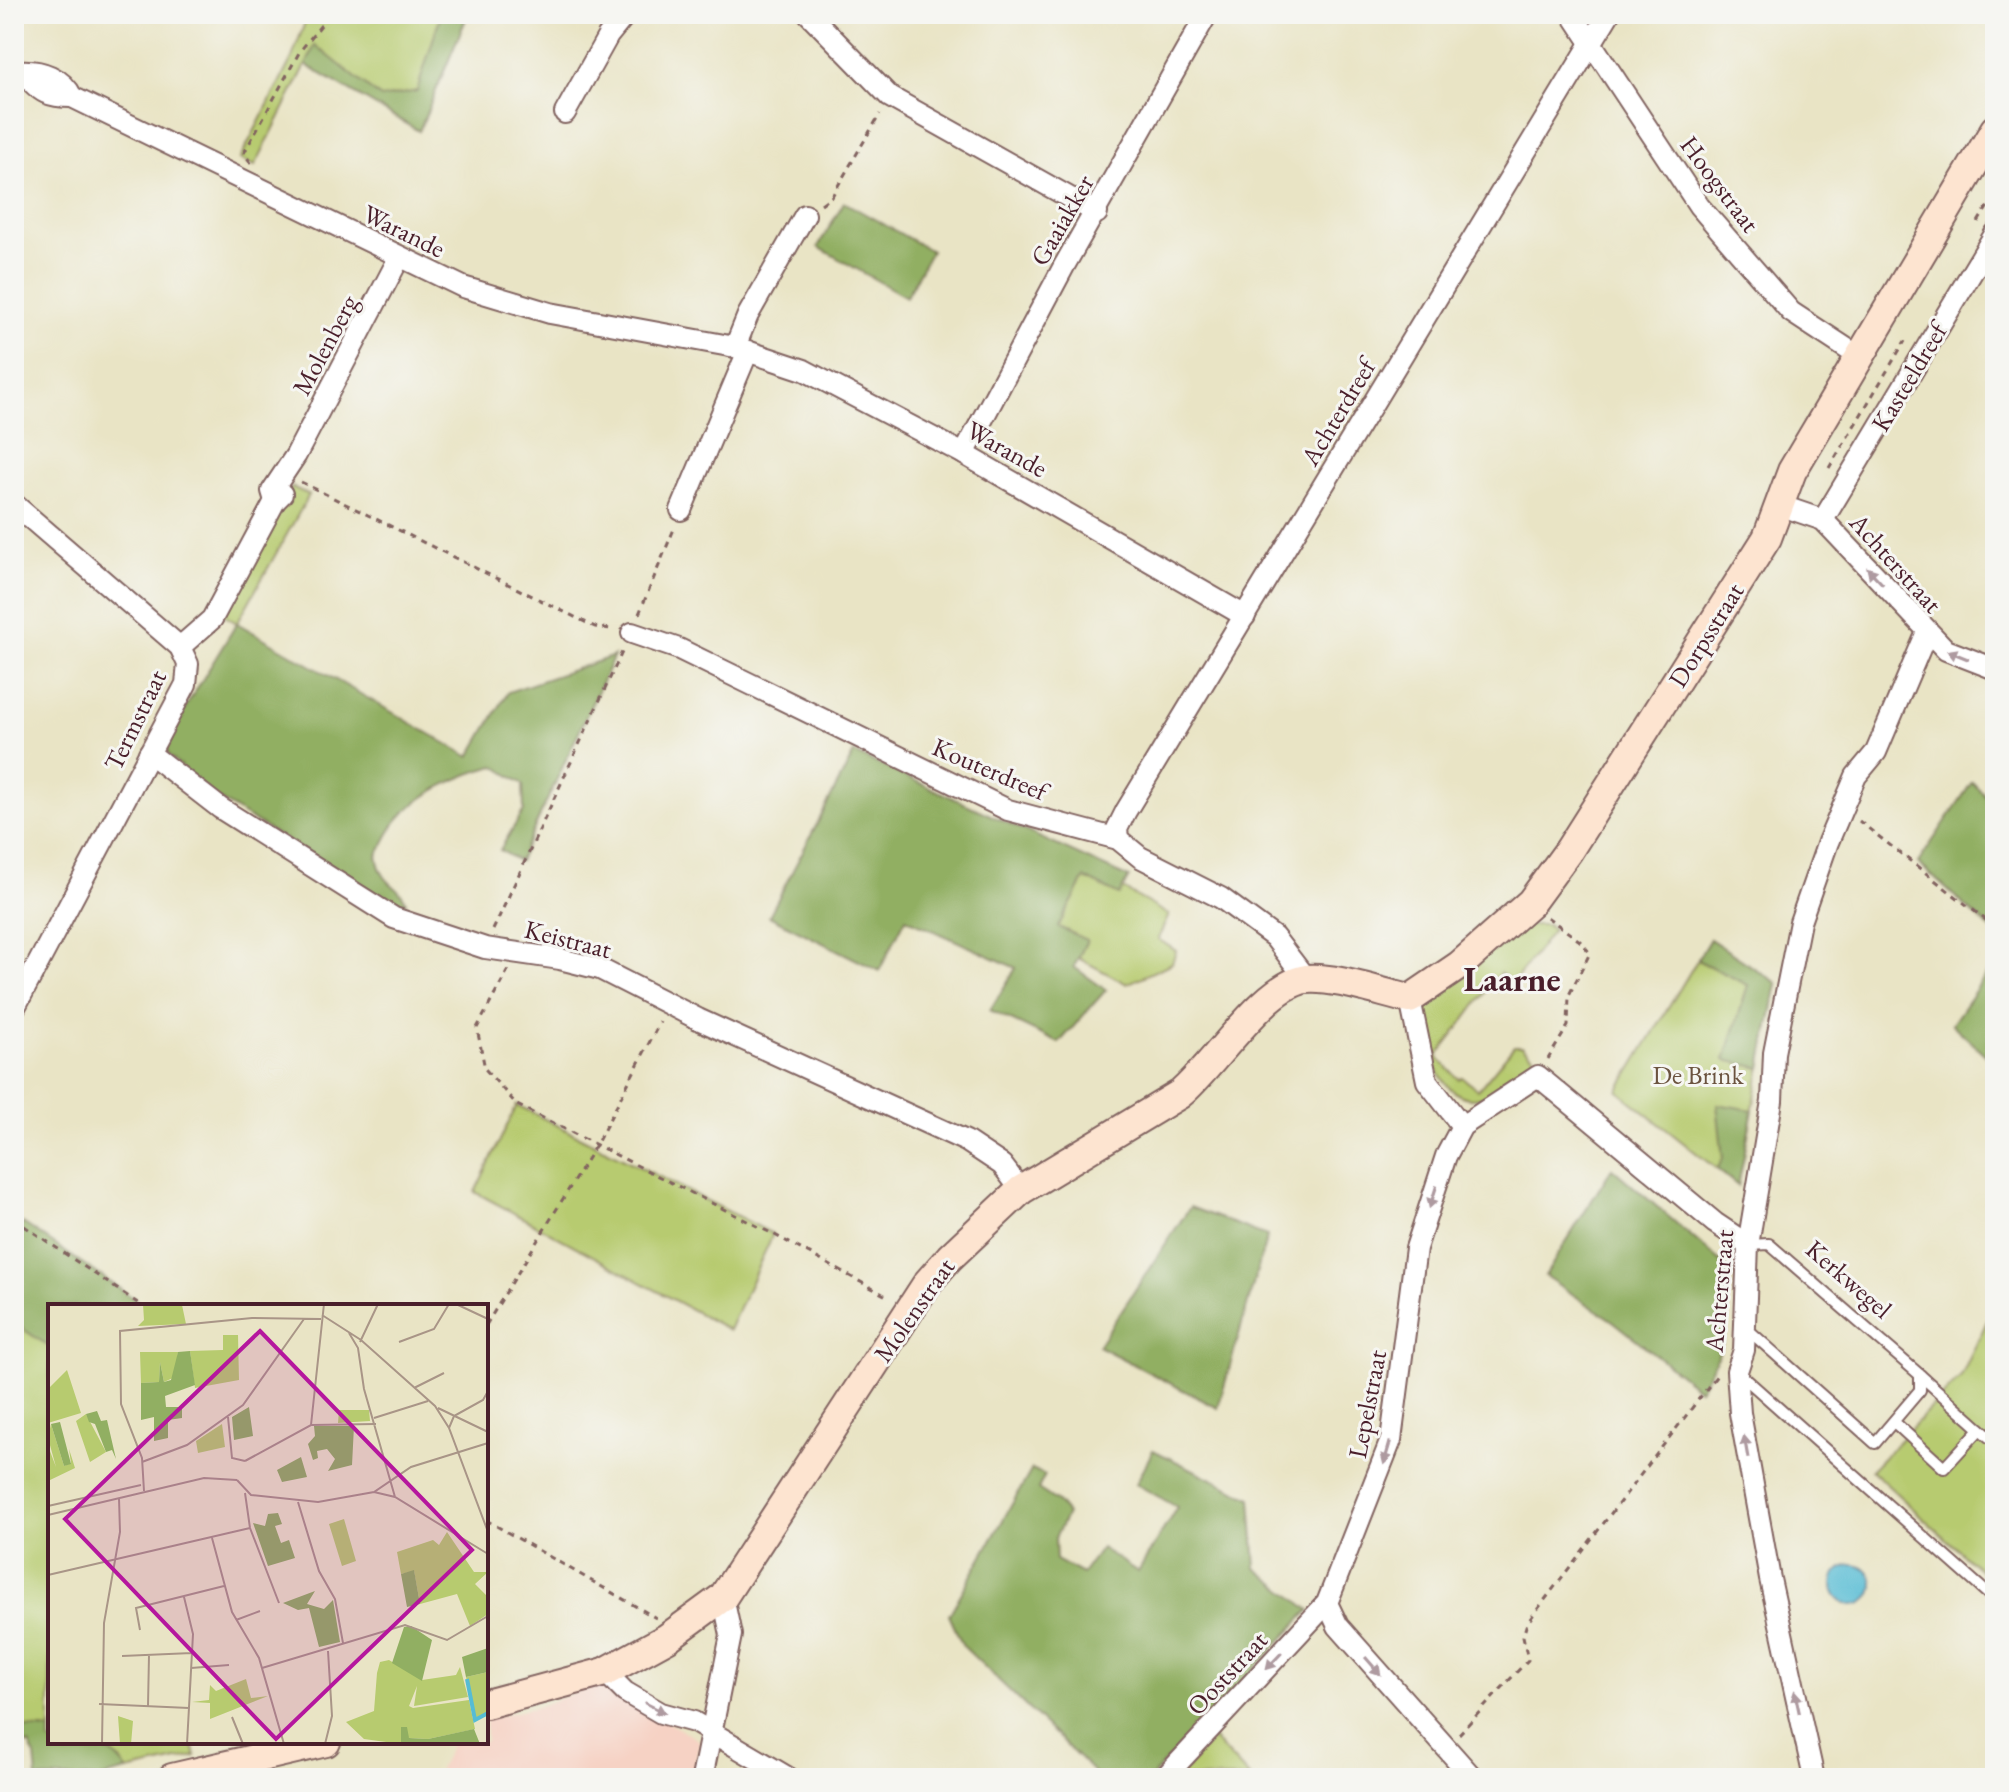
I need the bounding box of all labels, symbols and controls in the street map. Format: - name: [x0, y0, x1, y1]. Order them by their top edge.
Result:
- street label: Hoogstraat: [1673, 129, 1767, 239]
- street label: Gaaiakker: [1022, 168, 1102, 272]
- street label: Warande: [357, 197, 451, 265]
- street label: Molenberg: [284, 288, 366, 401]
- street label: Kasteeldreef: [1863, 314, 1956, 438]
- street label: Achterdreef: [1292, 350, 1385, 473]
- street label: Warande: [960, 413, 1054, 485]
- street label: Achterstraat: [1842, 505, 1950, 620]
- one-way arrow: [1867, 567, 1885, 586]
- street label: Dorpsstraat: [1661, 576, 1751, 694]
- one-way arrow: [1946, 648, 1970, 661]
- street label: Termstraat: [96, 664, 174, 776]
- street label: Kouterdreef: [927, 730, 1055, 809]
- street label: Keistraat: [521, 912, 615, 966]
- district label: Laarne: [1463, 957, 1561, 1001]
- park label: De Brink: [1652, 1058, 1744, 1092]
- one-way arrow: [1426, 1186, 1438, 1210]
- street label: Achterstraat: [1697, 1228, 1741, 1355]
- street label: Kerkwegel: [1799, 1232, 1899, 1326]
- street label: Molenstraat: [866, 1251, 962, 1369]
- inset map: [48, 1304, 488, 1744]
- street label: Lepelstraat: [1340, 1347, 1394, 1461]
- one-way arrow: [1739, 1434, 1751, 1459]
- one-way arrow: [1380, 1441, 1393, 1465]
- street label: Ooststraat: [1179, 1624, 1275, 1722]
- one-way arrow: [1266, 1651, 1284, 1670]
- one-way arrow: [1363, 1656, 1381, 1675]
- one-way arrow: [1790, 1689, 1803, 1714]
- one-way arrow: [644, 1702, 667, 1715]

